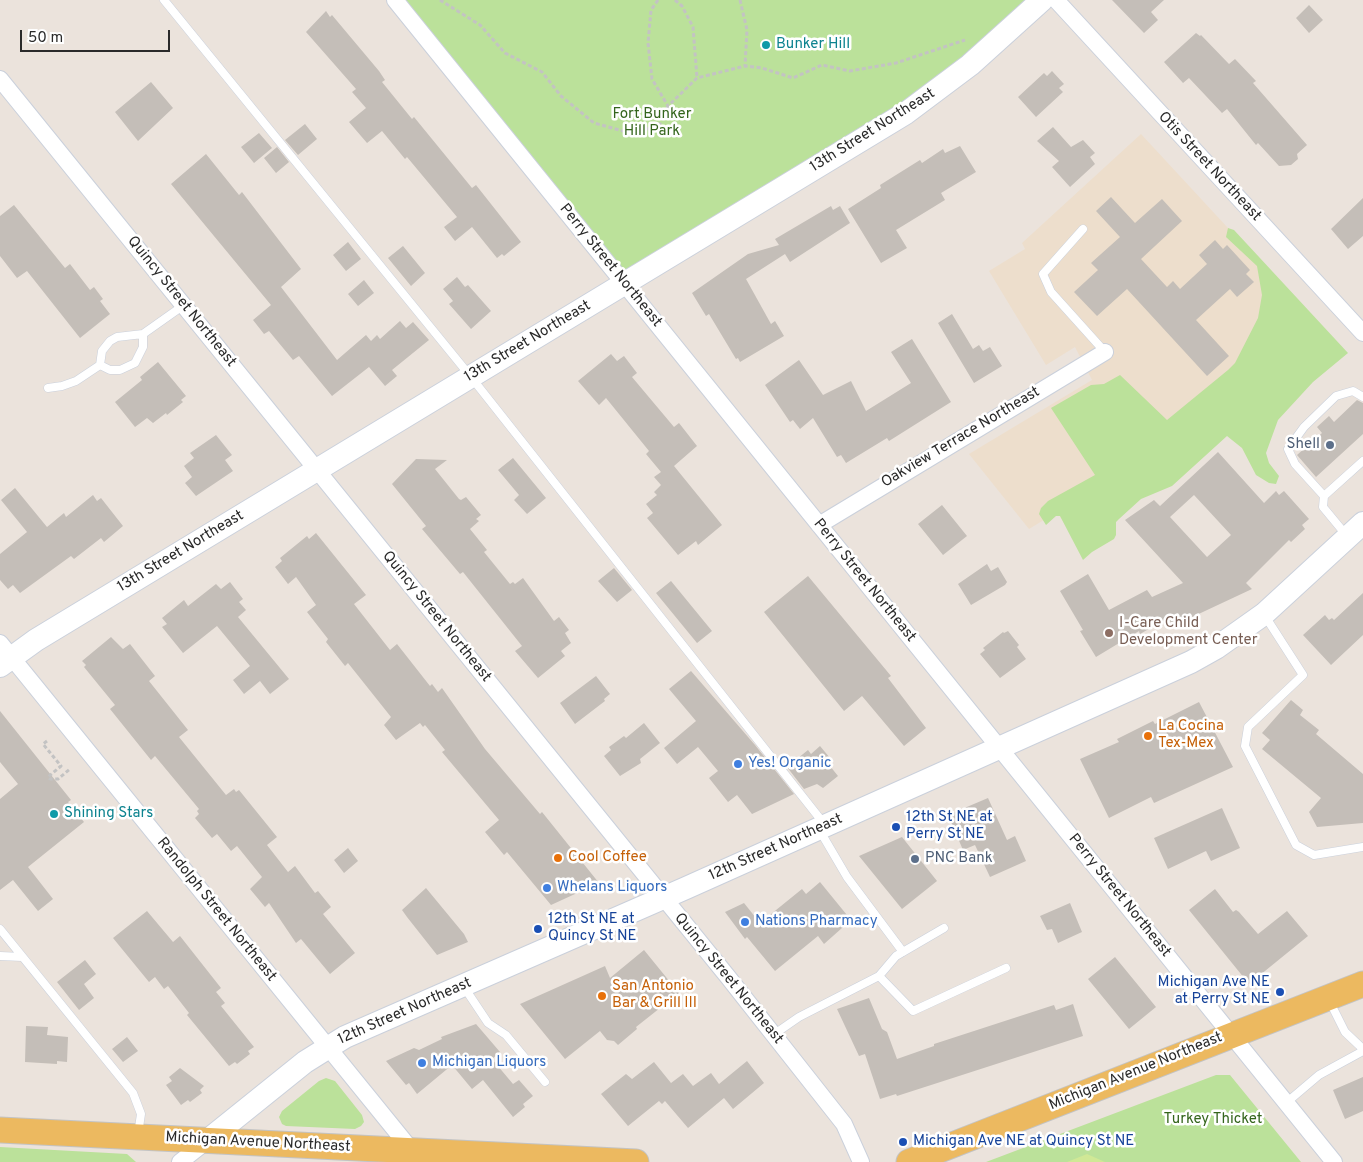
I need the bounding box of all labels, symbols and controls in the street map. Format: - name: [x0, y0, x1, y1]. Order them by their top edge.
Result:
- scale bar: [22, 20, 172, 52]
- text: 50 m: [28, 29, 63, 48]
- place label: Bunker Hill: [776, 36, 850, 54]
- marker: Bunker Hill: [760, 39, 772, 51]
- street label: 13th Street Northeast: [807, 85, 939, 177]
- park label: Fort Bunker Hill Park: [612, 106, 692, 141]
- street label: Otis Street Northeast: [1154, 109, 1264, 225]
- street label: Perry Street Northeast: [555, 201, 665, 331]
- street label: Quincy Street Northeast: [123, 233, 239, 371]
- street label: 13th Street Northeast: [462, 297, 594, 387]
- street label: Oakview Terrace Northeast: [878, 383, 1044, 493]
- place label: Shell: [1286, 436, 1320, 454]
- marker: Shell: [1324, 439, 1336, 451]
- street label: 13th Street Northeast: [115, 507, 247, 597]
- street label: Perry Street Northeast: [809, 516, 919, 646]
- street label: Quincy Street Northeast: [378, 548, 494, 686]
- place label: I-Care Child Development Center: [1119, 615, 1258, 650]
- marker: I-Care Child Development Center: [1103, 627, 1115, 639]
- place label: La Cocina Tex-Mex: [1158, 718, 1224, 753]
- marker: La Cocina Tex-Mex: [1142, 730, 1154, 742]
- place label: Yes! Organic: [748, 755, 832, 773]
- marker: Yes! Organic: [732, 758, 744, 770]
- place label: Shining Stars: [64, 805, 153, 823]
- marker: Shining Stars: [48, 808, 60, 820]
- place label: 12th St NE at Perry St NE: [906, 809, 993, 844]
- street label: 12th Street Northeast: [706, 810, 846, 886]
- marker: 12th St NE at Perry St NE: [890, 821, 902, 833]
- street label: Perry Street Northeast: [1064, 831, 1174, 961]
- street label: Randolph Street Northeast: [152, 834, 280, 986]
- place label: Cool Coffee: [568, 849, 647, 867]
- place label: PNC Bank: [925, 850, 993, 868]
- marker: Cool Coffee: [552, 852, 564, 864]
- marker: PNC Bank: [909, 853, 921, 865]
- place label: Whelans Liquors: [557, 879, 667, 897]
- marker: Whelans Liquors: [541, 882, 553, 894]
- street label: Quincy Street Northeast: [670, 910, 786, 1048]
- place label: 12th St NE at Quincy St NE: [548, 911, 637, 946]
- place label: Nations Pharmacy: [755, 913, 878, 931]
- marker: Nations Pharmacy: [739, 916, 751, 928]
- marker: 12th St NE at Quincy St NE: [532, 923, 544, 935]
- street label: 12th Street Northeast: [335, 974, 475, 1050]
- place label: Michigan Ave NE at Perry St NE: [1158, 974, 1270, 1009]
- place label: San Antonio Bar & Grill III: [612, 978, 697, 1013]
- marker: Michigan Ave NE at Perry St NE: [1274, 986, 1286, 998]
- marker: San Antonio Bar & Grill III: [596, 990, 608, 1002]
- street label: Michigan Avenue Northeast: [1047, 1029, 1225, 1115]
- place label: Michigan Liquors: [432, 1054, 546, 1072]
- marker: Michigan Liquors: [416, 1057, 428, 1069]
- park label: Turkey Thicket: [1164, 1111, 1262, 1129]
- street label: Michigan Avenue Northeast: [165, 1129, 351, 1157]
- place label: Michigan Ave NE at Quincy St NE: [913, 1133, 1134, 1151]
- marker: Michigan Ave NE at Quincy St NE: [897, 1136, 909, 1148]

